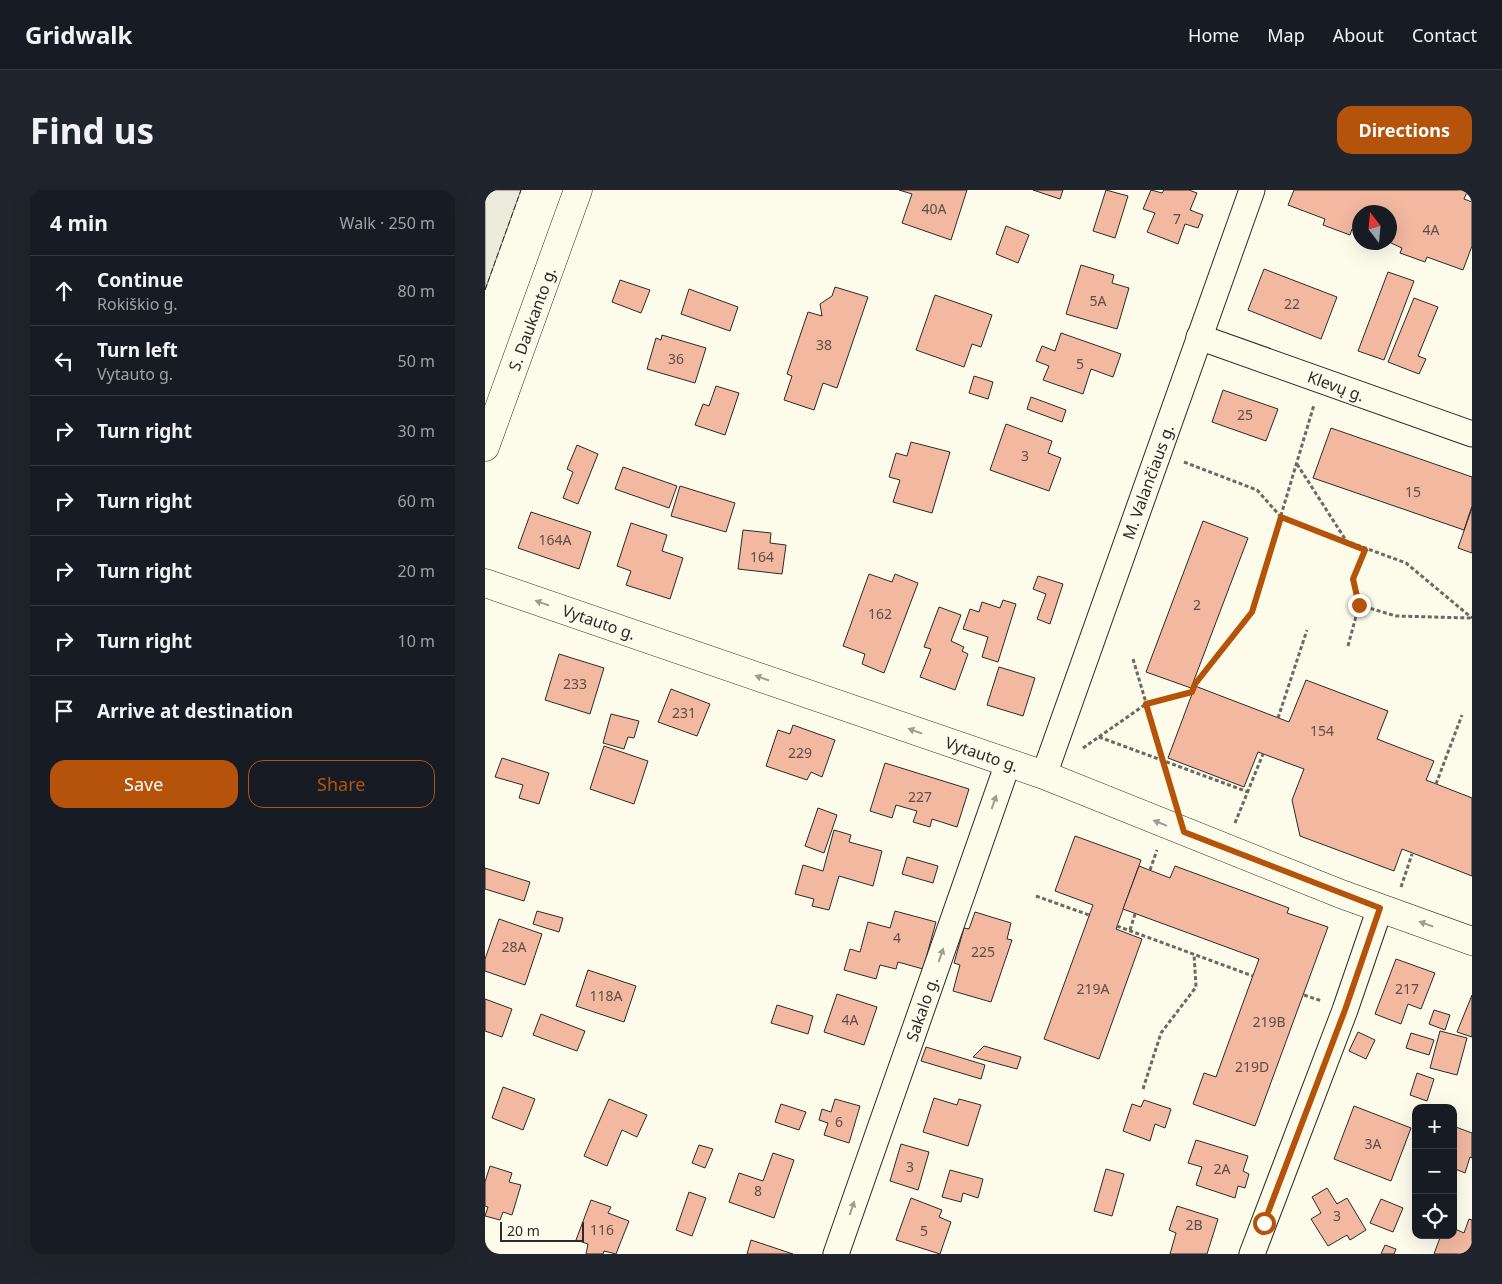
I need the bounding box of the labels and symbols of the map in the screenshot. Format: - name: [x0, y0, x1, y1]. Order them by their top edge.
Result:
- house number: 40A: [922, 199, 947, 218]
- north arrow: [1352, 205, 1397, 250]
- house number: 7: [1173, 209, 1181, 228]
- house number: 4A: [1423, 220, 1440, 239]
- street label: S. Daukanto g.: [503, 264, 561, 374]
- house number: 5A: [1090, 291, 1107, 310]
- house number: 22: [1284, 294, 1300, 313]
- house number: 38: [816, 335, 832, 354]
- house number: 36: [668, 349, 684, 368]
- house number: 5: [1076, 354, 1084, 373]
- street label: Klevų g.: [1304, 366, 1368, 406]
- house number: 25: [1237, 405, 1253, 424]
- street label: M. Valančiaus g.: [1117, 421, 1179, 543]
- house number: 3: [1021, 446, 1029, 465]
- house number: 15: [1405, 482, 1421, 501]
- house number: 164A: [539, 530, 572, 549]
- house number: 164: [750, 547, 774, 566]
- route end: [1348, 594, 1371, 617]
- house number: 2: [1193, 595, 1201, 614]
- one-way arrow: [534, 599, 549, 606]
- street label: Vytauto g.: [559, 599, 639, 645]
- house number: 162: [868, 604, 892, 623]
- house number: 233: [563, 674, 587, 693]
- one-way arrow: [754, 674, 769, 681]
- house number: 231: [672, 703, 696, 722]
- house number: 154: [1310, 721, 1334, 740]
- one-way arrow: [907, 727, 922, 735]
- street label: Vytauto g.: [942, 731, 1022, 777]
- house number: 229: [788, 743, 812, 762]
- house number: 227: [908, 787, 932, 806]
- one-way arrow: [990, 794, 998, 809]
- one-way arrow: [1152, 819, 1167, 827]
- one-way arrow: [1418, 920, 1433, 928]
- house number: 4: [893, 928, 901, 947]
- house number: 28A: [502, 937, 527, 956]
- house number: 225: [971, 942, 995, 961]
- one-way arrow: [938, 948, 945, 963]
- street label: Sakalo g.: [901, 974, 943, 1044]
- house number: 219A: [1077, 979, 1110, 998]
- house number: 217: [1395, 979, 1419, 998]
- house number: 118A: [590, 986, 623, 1005]
- house number: 4A: [842, 1010, 859, 1029]
- house number: 219B: [1252, 1012, 1286, 1031]
- house number: 219D: [1235, 1057, 1269, 1076]
- house number: 6: [835, 1112, 843, 1131]
- house number: 3A: [1365, 1134, 1382, 1153]
- house number: 3: [906, 1157, 914, 1176]
- house number: 2A: [1214, 1159, 1231, 1178]
- house number: 8: [754, 1181, 762, 1200]
- one-way arrow: [849, 1200, 857, 1215]
- house number: 3: [1333, 1206, 1341, 1225]
- route start: [1253, 1212, 1276, 1235]
- house number: 2B: [1185, 1215, 1203, 1234]
- scale bar: [500, 1219, 584, 1242]
- house number: 116: [590, 1220, 614, 1239]
- house number: 5: [920, 1221, 928, 1240]

